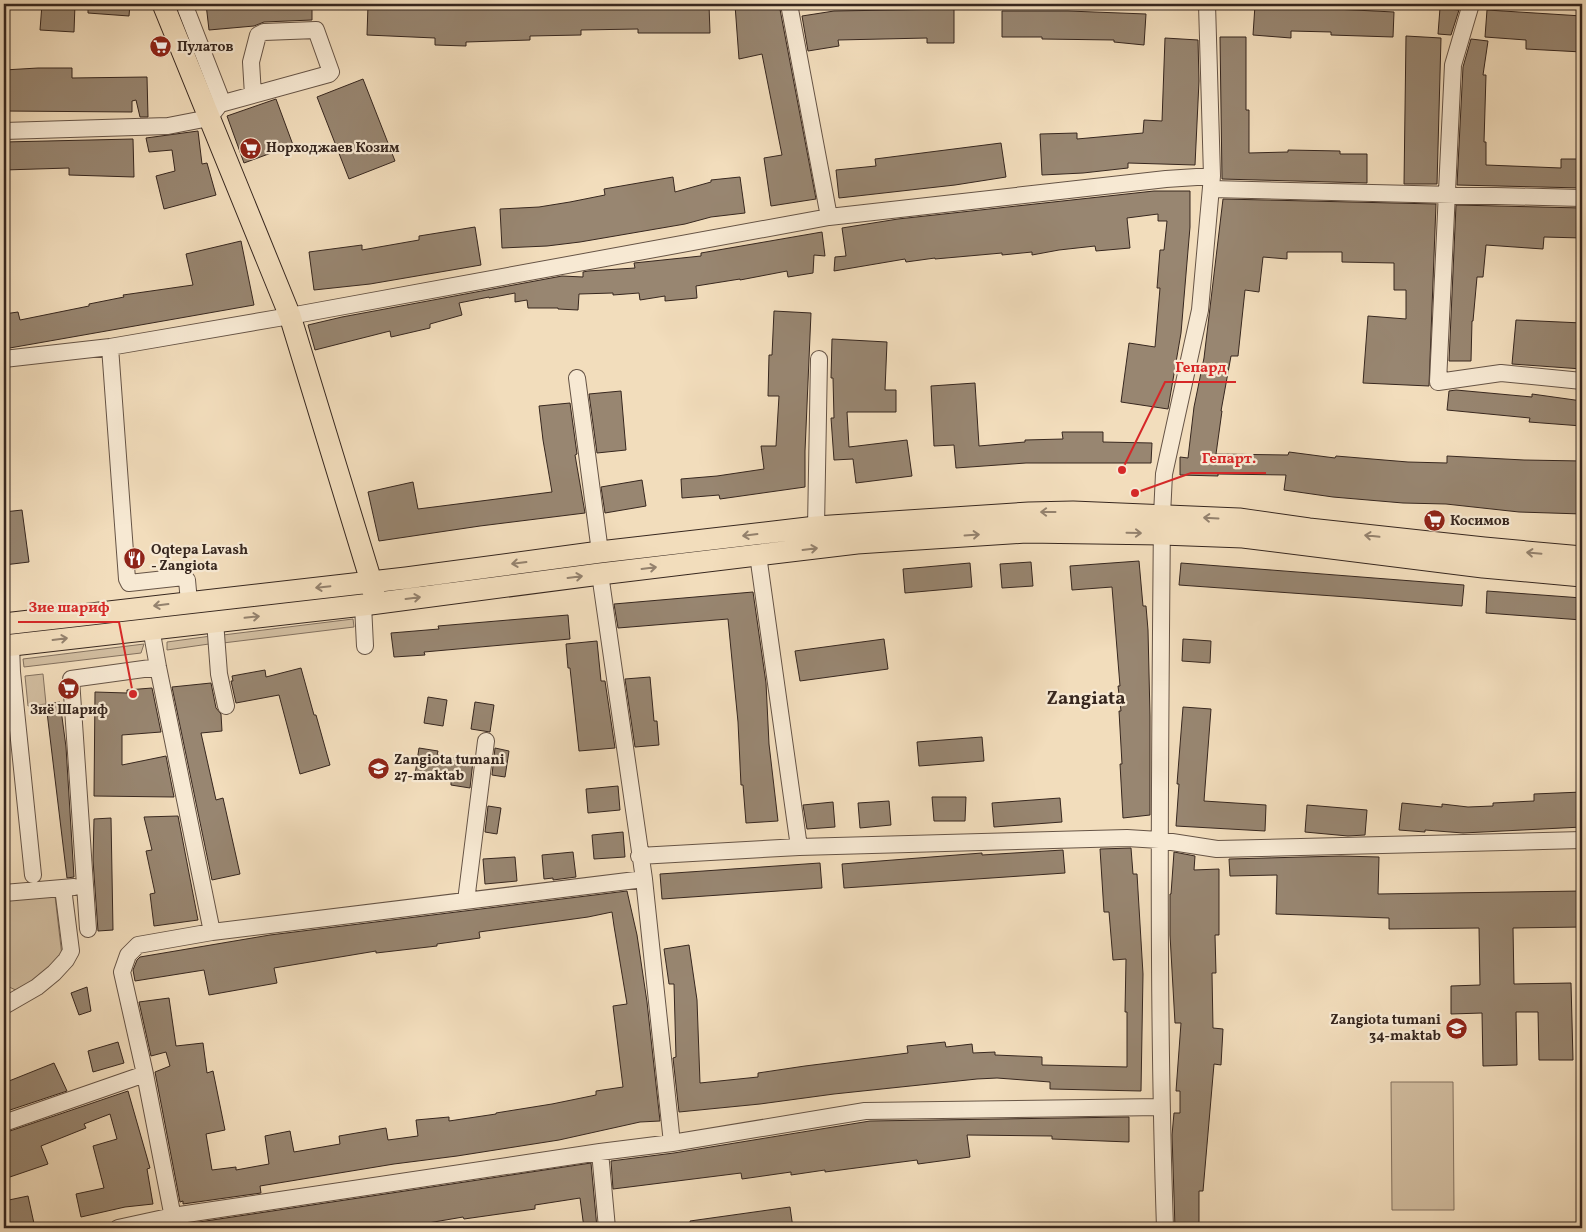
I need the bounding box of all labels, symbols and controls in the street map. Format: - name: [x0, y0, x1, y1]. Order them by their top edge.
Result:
- supermarket icon: Пулатов: [149, 35, 173, 59]
- place label: Пулатов: [177, 38, 234, 57]
- supermarket icon: Норходжаев Козим: [238, 136, 262, 160]
- place label: Норходжаев Козим: [266, 139, 400, 158]
- callout: Гепард: [1165, 352, 1236, 382]
- text: Гепард: [1175, 358, 1227, 379]
- callout: Гепарт.: [1191, 443, 1266, 473]
- text: Гепарт.: [1202, 449, 1256, 470]
- one-way arrow: [1041, 507, 1057, 517]
- supermarket icon: Косимов: [1422, 509, 1446, 533]
- place label: Косимов: [1450, 512, 1510, 531]
- one-way arrow: [1203, 513, 1219, 522]
- one-way arrow: [1126, 529, 1142, 538]
- one-way arrow: [742, 530, 758, 540]
- one-way arrow: [964, 530, 980, 539]
- one-way arrow: [1364, 531, 1380, 541]
- place label: Oqtepa Lavash - Zangiota: [151, 541, 248, 576]
- one-way arrow: [802, 544, 818, 554]
- restaurant icon: Oqtepa Lavash - Zangiota: [123, 546, 147, 570]
- one-way arrow: [1526, 548, 1542, 558]
- one-way arrow: [511, 558, 527, 568]
- one-way arrow: [640, 563, 656, 573]
- one-way arrow: [566, 572, 582, 582]
- one-way arrow: [315, 582, 331, 592]
- callout: Зие шариф: [18, 592, 119, 622]
- one-way arrow: [405, 593, 421, 603]
- text: Зие шариф: [28, 598, 110, 619]
- one-way arrow: [154, 600, 170, 610]
- one-way arrow: [244, 612, 260, 622]
- one-way arrow: [51, 634, 67, 644]
- supermarket icon: Зиё Шариф: [57, 676, 81, 700]
- district label: Zangiata: [1046, 686, 1126, 712]
- place label: Зиё Шариф: [30, 701, 108, 720]
- place label: Zangiota tumani 27-maktab: [394, 751, 505, 786]
- school or university icon: Zangiota tumani 27-maktab: [366, 756, 390, 780]
- place label: Zangiota tumani 34-maktab: [1330, 1011, 1441, 1046]
- school or university icon: Zangiota tumani 34-maktab: [1445, 1016, 1469, 1040]

